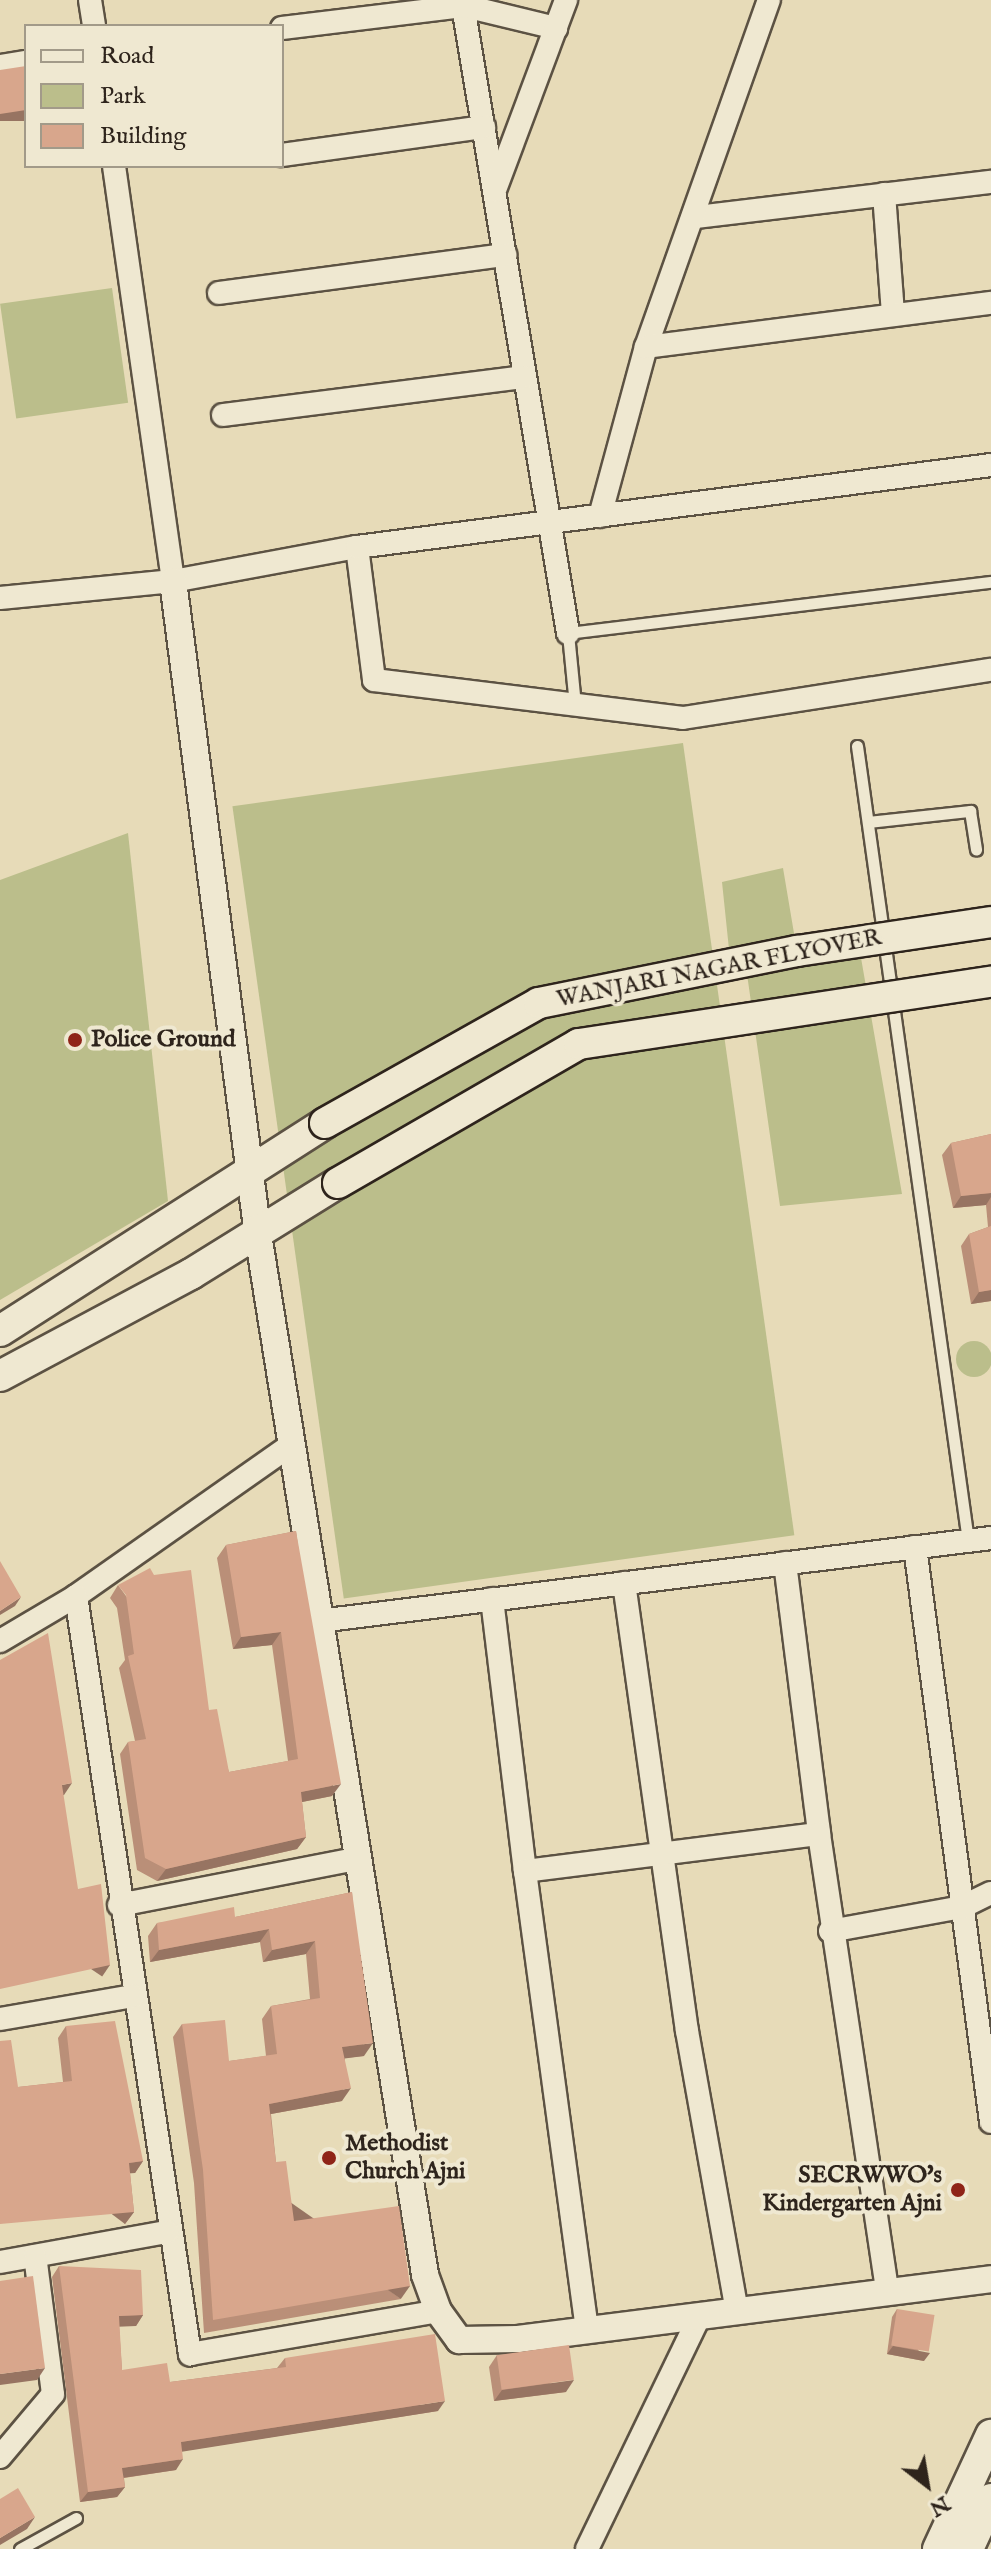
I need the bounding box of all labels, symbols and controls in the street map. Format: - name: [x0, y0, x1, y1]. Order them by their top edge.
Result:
- legend: [24, 24, 284, 168]
- text: Road: [100, 41, 154, 72]
- text: Park: [100, 81, 146, 112]
- text: Building: [100, 121, 186, 152]
- street label: WANJARI NAGAR FLYOVER: [554, 923, 884, 1015]
- place label: Police Ground: [91, 1026, 235, 1054]
- marker: Police Ground: [66, 1031, 84, 1049]
- place label: Methodist Church Ajni: [345, 2130, 465, 2186]
- marker: Methodist Church Ajni: [320, 2149, 338, 2167]
- place label: SECRWWO's Kindergarten Ajni: [762, 2162, 942, 2218]
- marker: SECRWWO's Kindergarten Ajni: [949, 2181, 967, 2199]
- north arrow: [887, 2445, 967, 2525]
- text: N: [924, 2489, 955, 2522]

